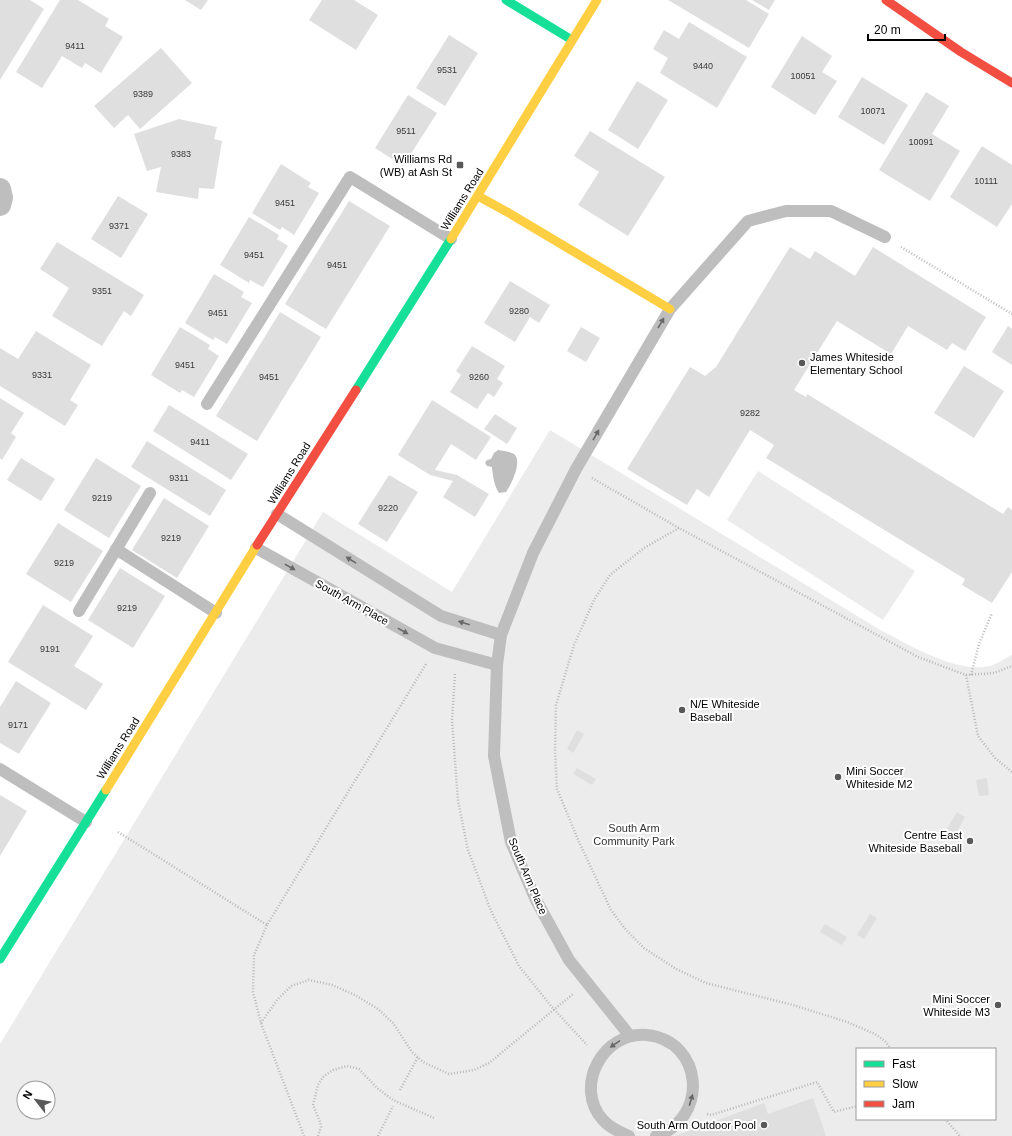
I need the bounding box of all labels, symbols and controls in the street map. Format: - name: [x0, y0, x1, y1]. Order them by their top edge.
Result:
- scale bar: [868, 16, 945, 42]
- text: 20 m: [874, 23, 901, 37]
- house number: 9411: [65, 41, 85, 51]
- house number: 9440: [693, 61, 713, 71]
- house number: 9531: [437, 65, 457, 75]
- house number: 10051: [790, 71, 816, 81]
- house number: 9389: [133, 89, 153, 99]
- house number: 10071: [860, 106, 886, 116]
- house number: 9511: [396, 126, 416, 136]
- house number: 10091: [908, 137, 934, 147]
- house number: 9383: [171, 149, 191, 159]
- place label: Williams Rd (WB) at Ash St: [380, 153, 452, 178]
- marker: Williams Rd (WB) at Ash St: [455, 160, 465, 170]
- street label: Williams Road: [438, 166, 486, 232]
- house number: 10111: [974, 176, 998, 186]
- house number: 9451: [275, 198, 295, 208]
- house number: 9371: [109, 221, 129, 231]
- house number: 9451: [244, 250, 264, 260]
- house number: 9451: [327, 260, 347, 270]
- house number: 9351: [92, 286, 112, 296]
- house number: 9280: [509, 306, 529, 316]
- house number: 9451: [208, 308, 228, 318]
- one-way arrow: [658, 317, 665, 329]
- place label: James Whiteside Elementary School: [810, 351, 902, 376]
- marker: James Whiteside Elementary School: [797, 358, 807, 368]
- house number: 9451: [175, 360, 195, 370]
- house number: 9331: [32, 370, 52, 380]
- house number: 9451: [259, 372, 279, 382]
- house number: 9260: [469, 372, 489, 382]
- house number: 9282: [740, 408, 760, 418]
- one-way arrow: [592, 429, 599, 441]
- house number: 9411: [190, 437, 210, 447]
- street label: Williams Road: [265, 440, 313, 506]
- house number: 9311: [169, 473, 189, 483]
- house number: 9219: [92, 493, 112, 503]
- house number: 9220: [378, 503, 398, 513]
- house number: 9219: [161, 533, 181, 543]
- one-way arrow: [346, 556, 356, 564]
- house number: 9219: [54, 558, 74, 568]
- one-way arrow: [284, 564, 296, 571]
- street label: South Arm Place: [313, 577, 391, 627]
- house number: 9219: [117, 603, 137, 613]
- one-way arrow: [458, 620, 470, 626]
- one-way arrow: [397, 627, 409, 634]
- house number: 9191: [40, 644, 60, 654]
- place label: N/E Whiteside Baseball: [690, 698, 760, 723]
- marker: N/E Whiteside Baseball: [677, 705, 687, 715]
- street label: Williams Road: [94, 715, 142, 781]
- house number: 9171: [8, 720, 28, 730]
- place label: Mini Soccer Whiteside M2: [846, 765, 913, 790]
- marker: Mini Soccer Whiteside M2: [833, 772, 843, 782]
- park label: South Arm Community Park: [593, 822, 675, 847]
- place label: Centre East Whiteside Baseball: [868, 829, 962, 854]
- street label: South Arm Place: [506, 836, 550, 916]
- marker: Centre East Whiteside Baseball: [965, 836, 975, 846]
- place label: Mini Soccer Whiteside M3: [923, 993, 990, 1018]
- marker: Mini Soccer Whiteside M3: [993, 1000, 1003, 1010]
- one-way arrow: [609, 1041, 620, 1048]
- legend: [856, 1048, 996, 1120]
- text: Fast: [892, 1057, 916, 1071]
- text: Slow: [892, 1077, 918, 1091]
- north arrow: [16, 1080, 56, 1120]
- text: N: [20, 1088, 35, 1101]
- one-way arrow: [688, 1094, 694, 1106]
- text: Jam: [892, 1097, 915, 1111]
- place label: South Arm Outdoor Pool: [637, 1119, 756, 1131]
- marker: South Arm Outdoor Pool: [759, 1120, 769, 1130]

